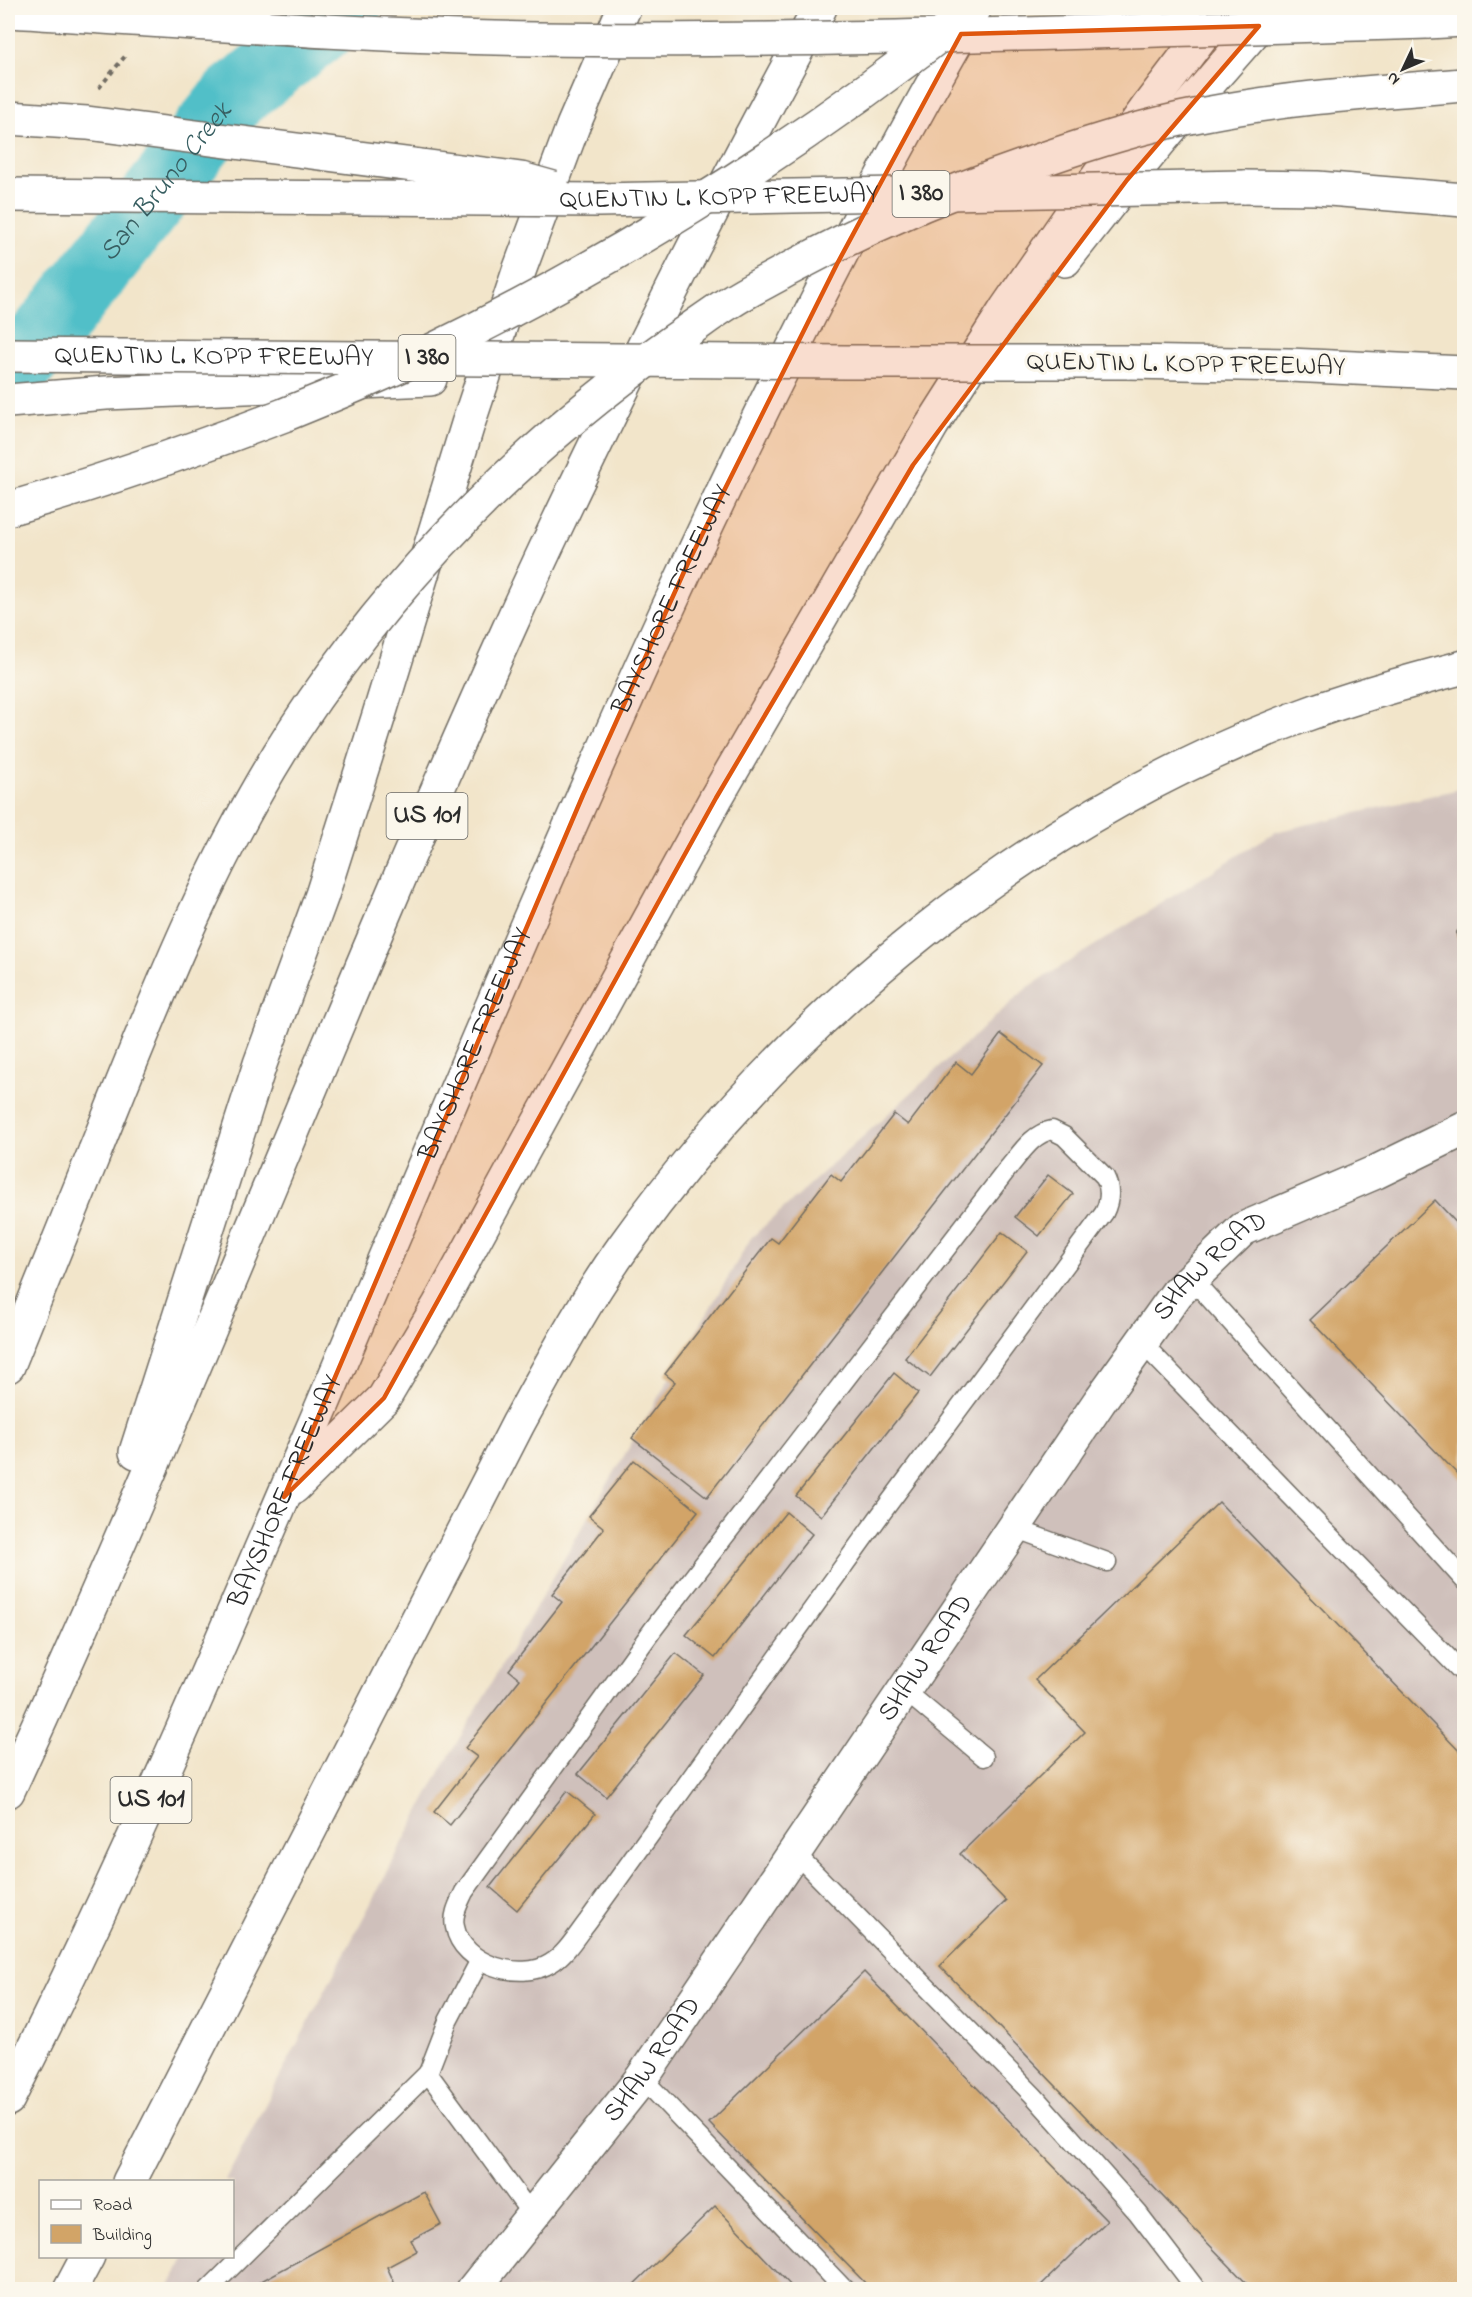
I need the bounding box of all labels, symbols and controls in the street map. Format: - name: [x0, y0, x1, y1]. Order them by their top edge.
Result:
- north arrow: [1373, 39, 1433, 99]
- text: N: [1381, 66, 1406, 90]
- water label: San Bruno Creek: [90, 92, 244, 271]
- road number: I 380: [892, 171, 950, 217]
- street label: QUENTIN L. KOPP FREEWAY: [559, 175, 879, 220]
- road number: I 380: [398, 335, 456, 381]
- street label: QUENTIN L. KOPP FREEWAY: [54, 336, 374, 378]
- street label: QUENTIN L. KOPP FREEWAY: [1026, 343, 1346, 387]
- street label: BAYSHORE FREEWAY: [602, 478, 743, 722]
- road number: US 101: [386, 793, 468, 839]
- street label: BAYSHORE FREEWAY: [408, 921, 543, 1168]
- street label: SHAW ROAD: [1143, 1201, 1273, 1329]
- street label: BAYSHORE FREEWAY: [218, 1369, 353, 1615]
- street label: SHAW ROAD: [869, 1586, 983, 1730]
- road number: US 101: [110, 1777, 192, 1823]
- street label: SHAW ROAD: [594, 1989, 711, 2131]
- legend: [39, 2180, 234, 2258]
- text: Road: [93, 2193, 132, 2219]
- text: Building: [92, 2223, 152, 2250]

